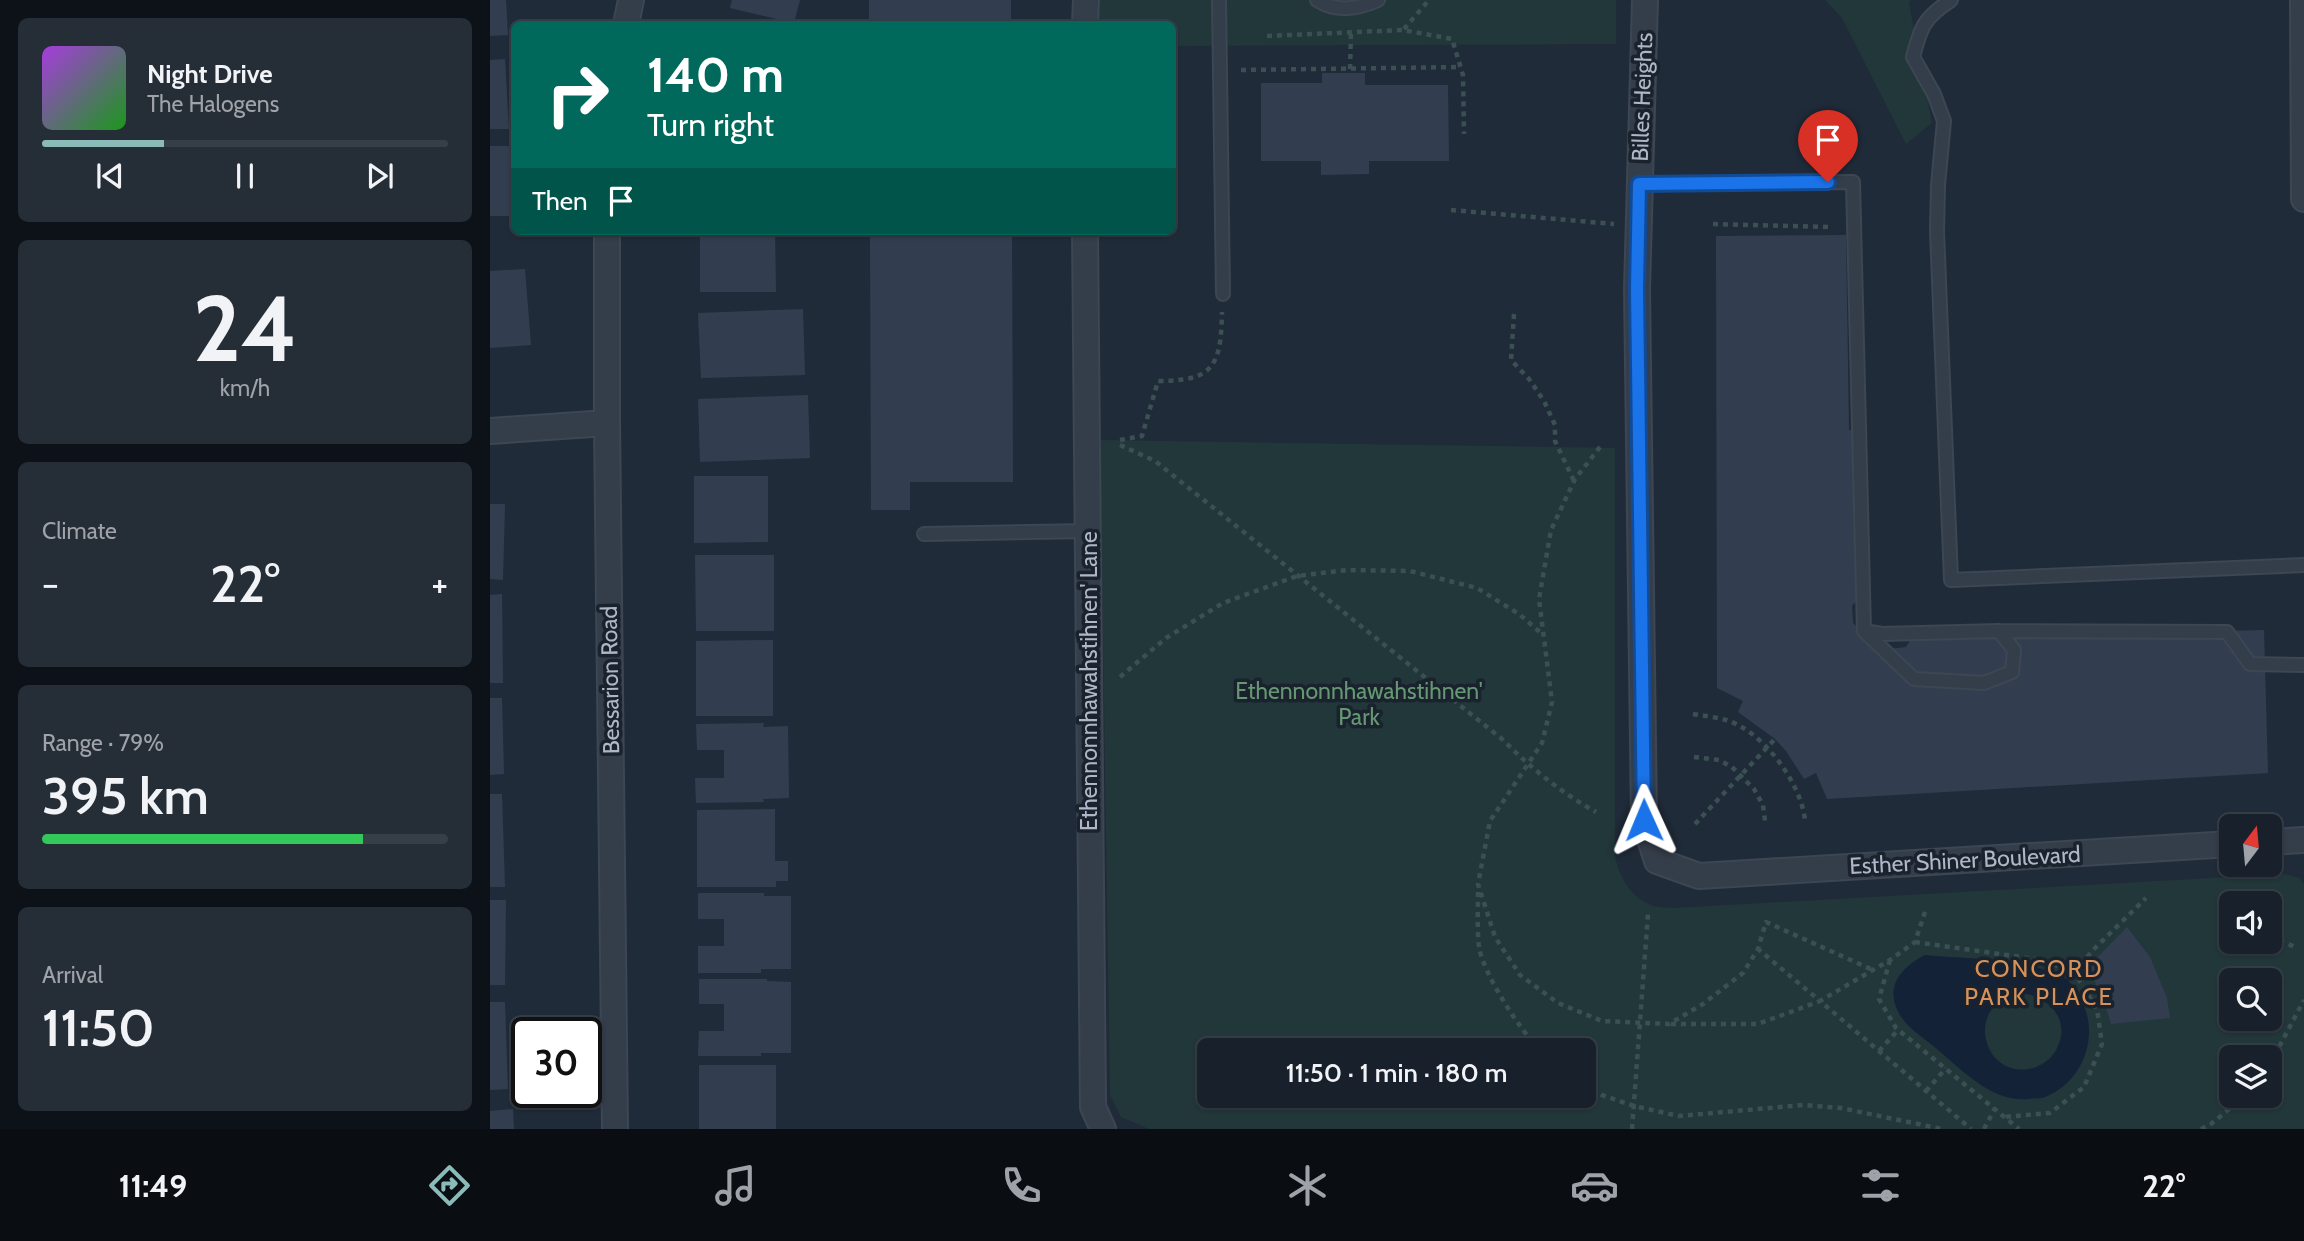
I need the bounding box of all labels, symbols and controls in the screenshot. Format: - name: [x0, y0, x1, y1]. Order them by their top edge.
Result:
- street label: Billes Heights: [1626, 32, 1658, 162]
- text: 140 m: [647, 45, 784, 104]
- icon: right: [532, 49, 623, 140]
- text: Night Drive: [147, 58, 273, 90]
- text: The Halogens: [147, 90, 279, 118]
- text: Turn right: [647, 105, 774, 144]
- pin: [1798, 110, 1858, 182]
- icon: arrive: [1809, 121, 1847, 159]
- icon: previous: [91, 157, 129, 195]
- icon: pause: [226, 157, 264, 195]
- icon: next: [361, 157, 399, 195]
- icon: arrive: [602, 182, 640, 220]
- text: Then: [532, 185, 588, 217]
- text: 24: [193, 273, 297, 384]
- text: km/h: [220, 374, 270, 402]
- text: Climate: [42, 517, 117, 545]
- street label: Ethennonnhawahstihnen' Lane: [1075, 531, 1103, 831]
- text: 22°: [210, 552, 280, 615]
- text: −: [42, 560, 59, 607]
- text: +: [431, 560, 448, 607]
- street label: Bessarion Road: [595, 606, 625, 754]
- park label: Ethennonnhawahstihnen' Park: [1235, 677, 1483, 731]
- text: Range · 79%: [42, 729, 164, 757]
- text: 395 km: [42, 764, 209, 827]
- position arrow: [1607, 783, 1681, 857]
- north arrow: [2219, 814, 2282, 877]
- map controls: [2219, 814, 2282, 1108]
- street label: Esther Shiner Boulevard: [1849, 840, 2081, 880]
- button: sound: [2219, 891, 2282, 954]
- district label: CONCORD PARK PLACE: [1964, 954, 2114, 1011]
- text: Arrival: [42, 961, 103, 989]
- button: search: [2219, 968, 2282, 1031]
- text: 11:50: [42, 996, 155, 1059]
- speed limit sign: 30: [511, 1017, 602, 1108]
- button: layers: [2219, 1045, 2282, 1108]
- text: 11:50 · 1 min · 180 m: [1286, 1057, 1507, 1089]
- icon: directions: [425, 1161, 474, 1210]
- icon: music: [711, 1161, 760, 1210]
- icon: phone: [997, 1161, 1046, 1210]
- icon: climate: [1283, 1161, 1332, 1210]
- icon: car: [1570, 1161, 1619, 1210]
- icon: filters: [1856, 1161, 1905, 1210]
- text: 11:49: [119, 1166, 187, 1205]
- text: 22°: [2142, 1166, 2185, 1205]

